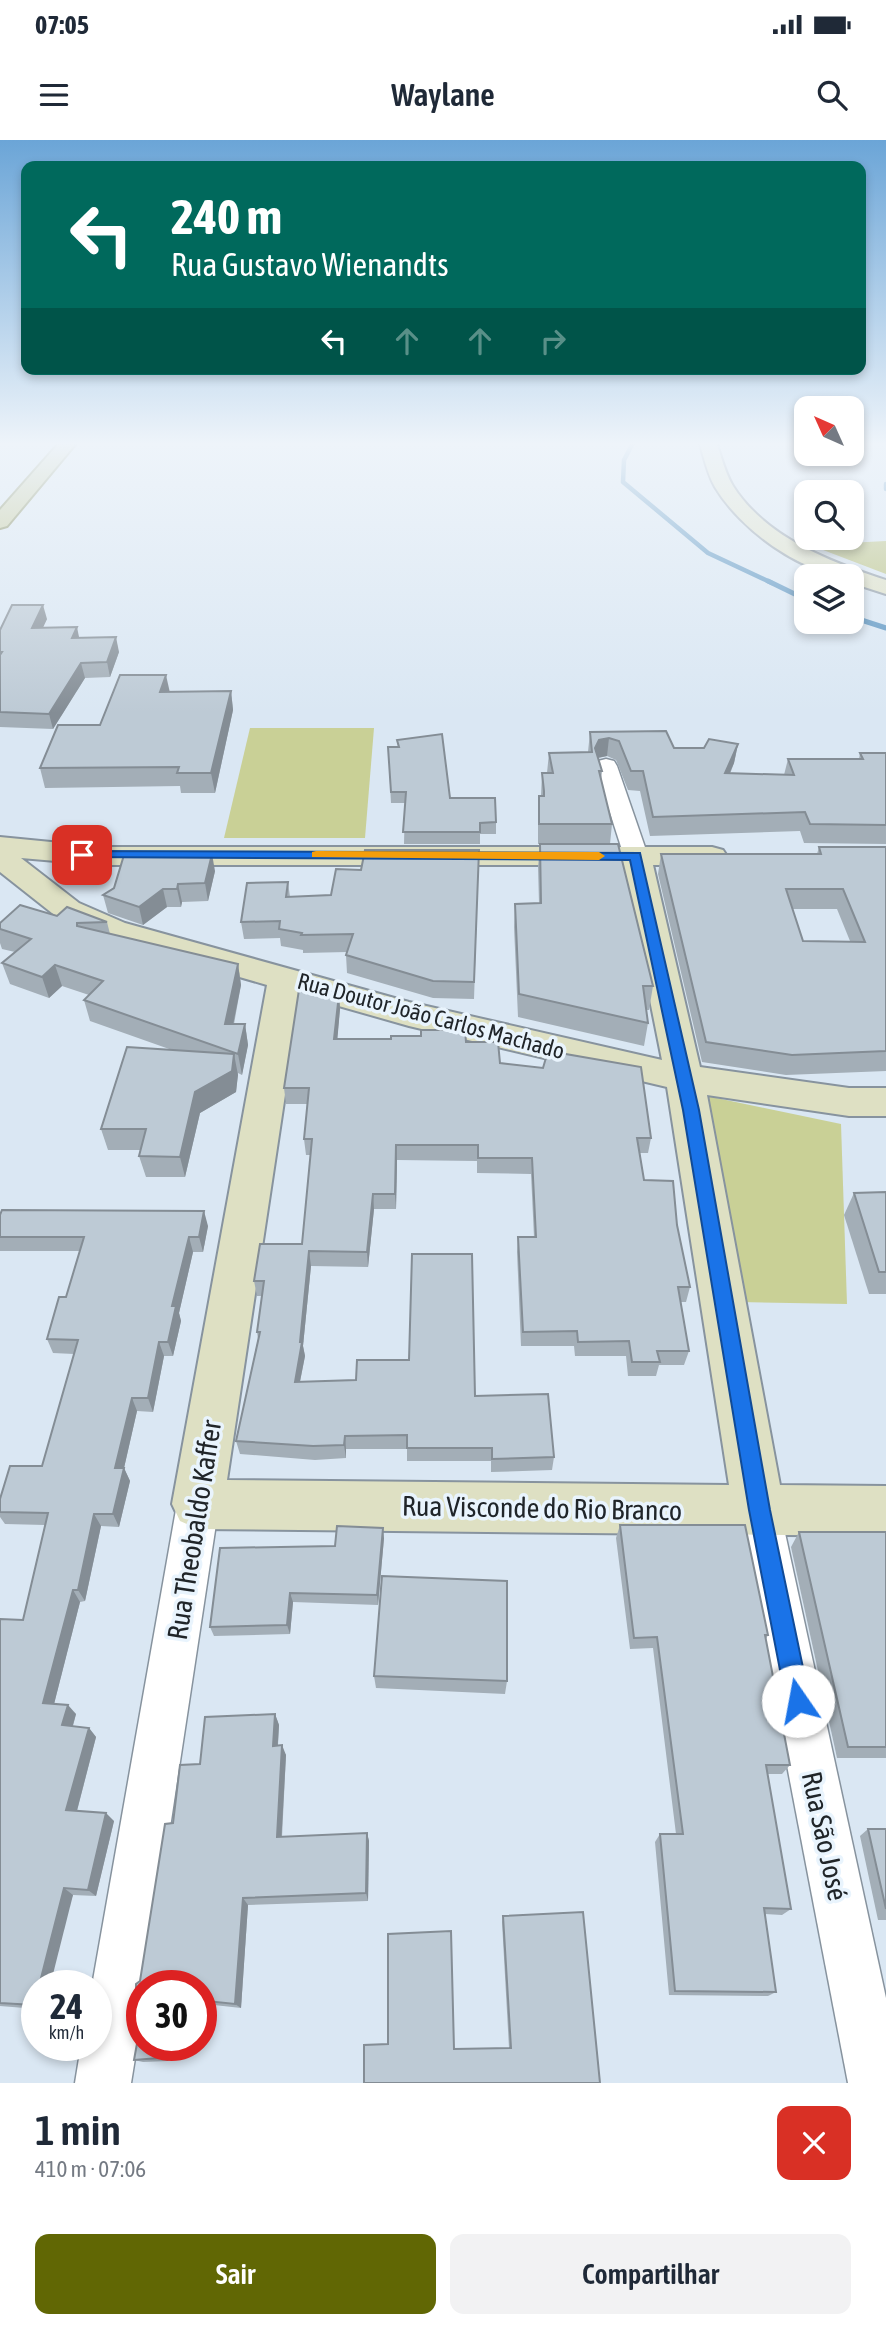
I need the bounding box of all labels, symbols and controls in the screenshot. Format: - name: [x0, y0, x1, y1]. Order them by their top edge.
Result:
- text: 07:05: [35, 10, 89, 40]
- icon: menu: [35, 76, 73, 114]
- text: Waylane: [391, 76, 495, 113]
- icon: search: [813, 76, 851, 114]
- text: 240 m: [171, 188, 282, 244]
- icon: left: [56, 189, 147, 280]
- text: Rua Gustavo Wienandts: [171, 246, 449, 283]
- icon: left: [315, 322, 353, 360]
- icon: ahead: [388, 322, 426, 360]
- icon: ahead: [461, 322, 499, 360]
- icon: right: [534, 322, 572, 360]
- north arrow: [794, 396, 864, 466]
- map controls: [794, 396, 864, 634]
- button: search: [794, 480, 864, 550]
- button: layers: [794, 564, 864, 634]
- pin: [52, 825, 112, 885]
- icon: arrive: [63, 836, 101, 874]
- street label: Rua Doutor João Carlos Machado: [295, 968, 567, 1064]
- street label: Rua Theobaldo Kaffer: [161, 1417, 227, 1642]
- street label: Rua Visconde do Rio Branco: [402, 1490, 682, 1526]
- position arrow: [761, 1664, 835, 1738]
- street label: Rua São José: [796, 1769, 854, 1903]
- speed limit sign: 30: [126, 1970, 217, 2061]
- text: 24: [50, 1986, 83, 2026]
- text: km/h: [49, 2022, 84, 2043]
- text: 1 min: [35, 2106, 121, 2154]
- button: close: [777, 2106, 851, 2180]
- text: 410 m · 07:06: [35, 2156, 146, 2182]
- button: Sair: [35, 2234, 436, 2314]
- button: Compartilhar: [450, 2234, 851, 2314]

